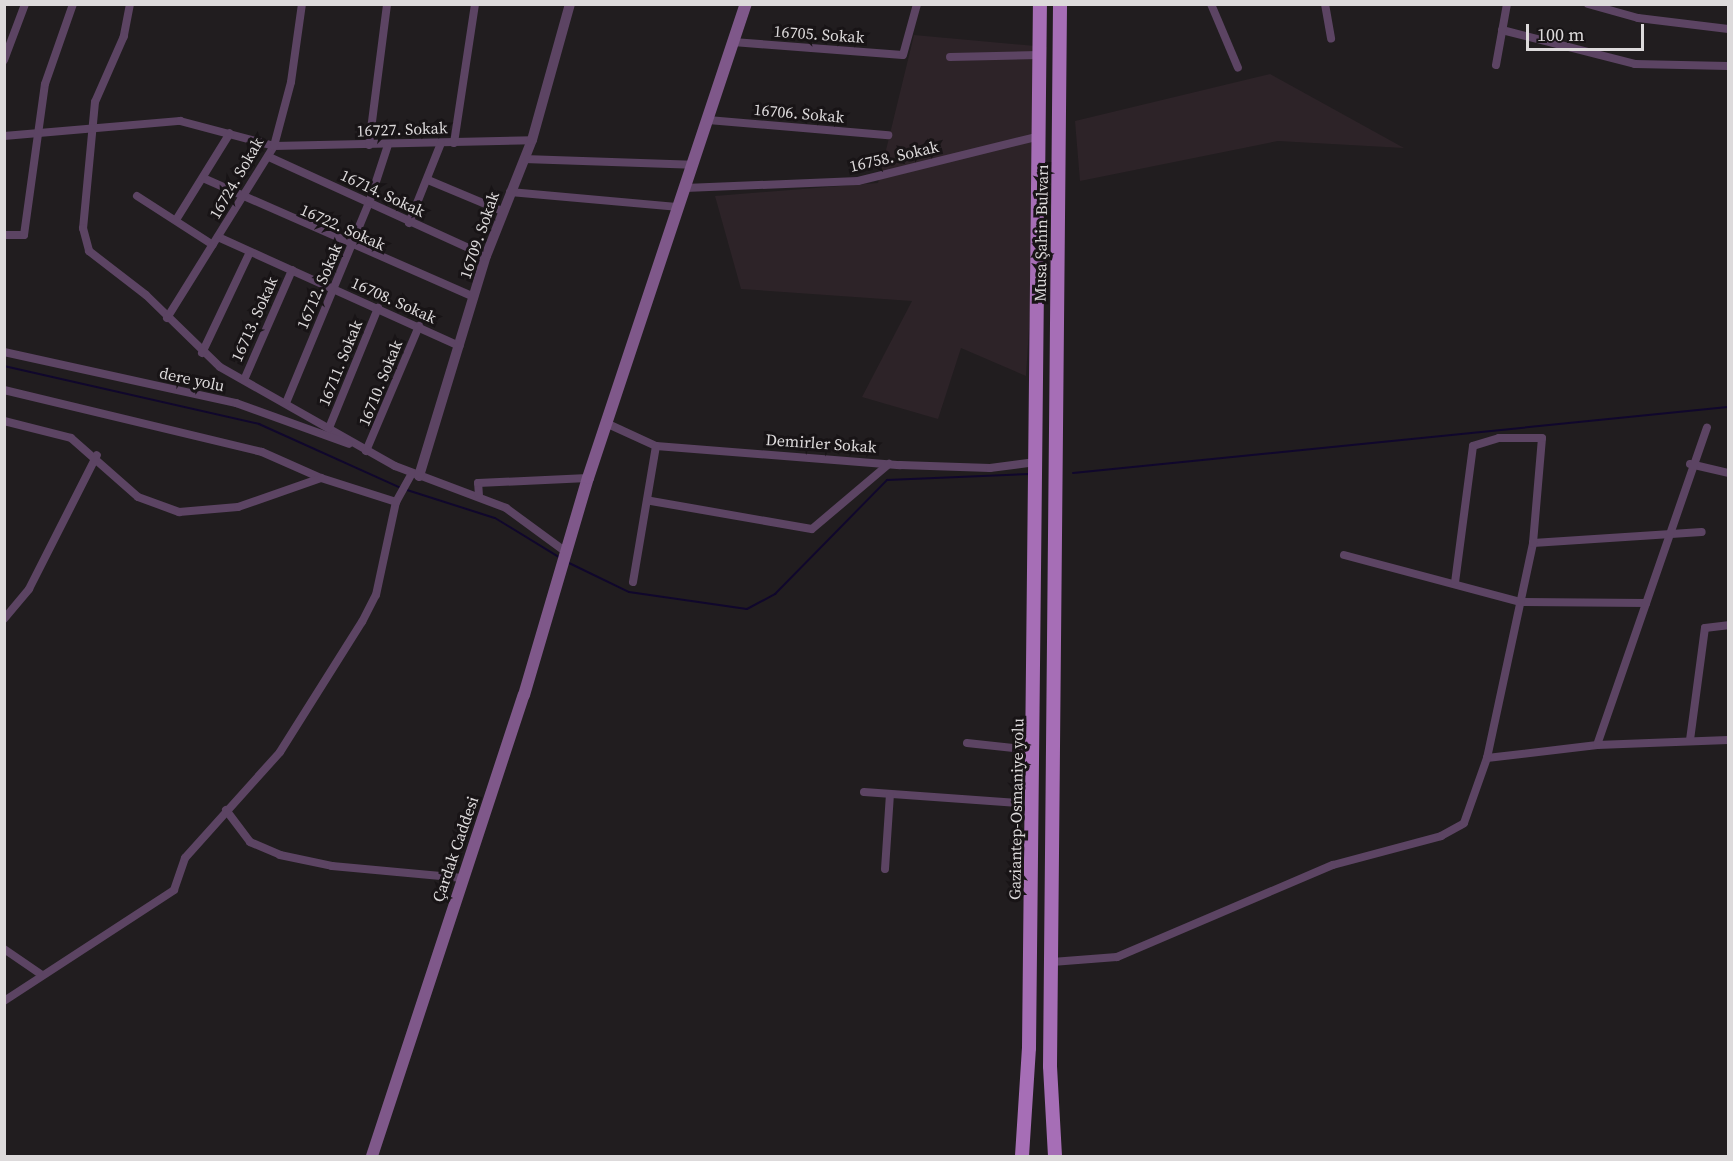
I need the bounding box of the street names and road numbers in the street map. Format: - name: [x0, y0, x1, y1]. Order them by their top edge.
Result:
- street label: 16705. Sokak: [773, 21, 865, 47]
- street label: 16706. Sokak: [753, 99, 845, 127]
- street label: 16727. Sokak: [356, 118, 448, 140]
- street label: 16724. Sokak: [205, 134, 267, 222]
- street label: 16758. Sokak: [848, 136, 940, 176]
- street label: Musa Şahin Bulvarı: [1030, 164, 1052, 302]
- street label: 16714. Sokak: [338, 165, 428, 221]
- street label: 16709. Sokak: [455, 189, 503, 281]
- street label: 16722. Sokak: [298, 200, 388, 254]
- street label: 16712. Sokak: [292, 240, 346, 332]
- street label: 16708. Sokak: [349, 273, 439, 327]
- street label: 16713. Sokak: [227, 274, 281, 364]
- street label: 16711. Sokak: [314, 317, 366, 409]
- street label: 16710. Sokak: [354, 337, 406, 429]
- street label: dere yolu: [158, 363, 226, 395]
- street label: Demirler Sokak: [765, 430, 877, 456]
- street label: Gaziantep-Osmaniye yolu: [1005, 718, 1027, 900]
- street label: Çardak Caddesi: [428, 794, 482, 904]

